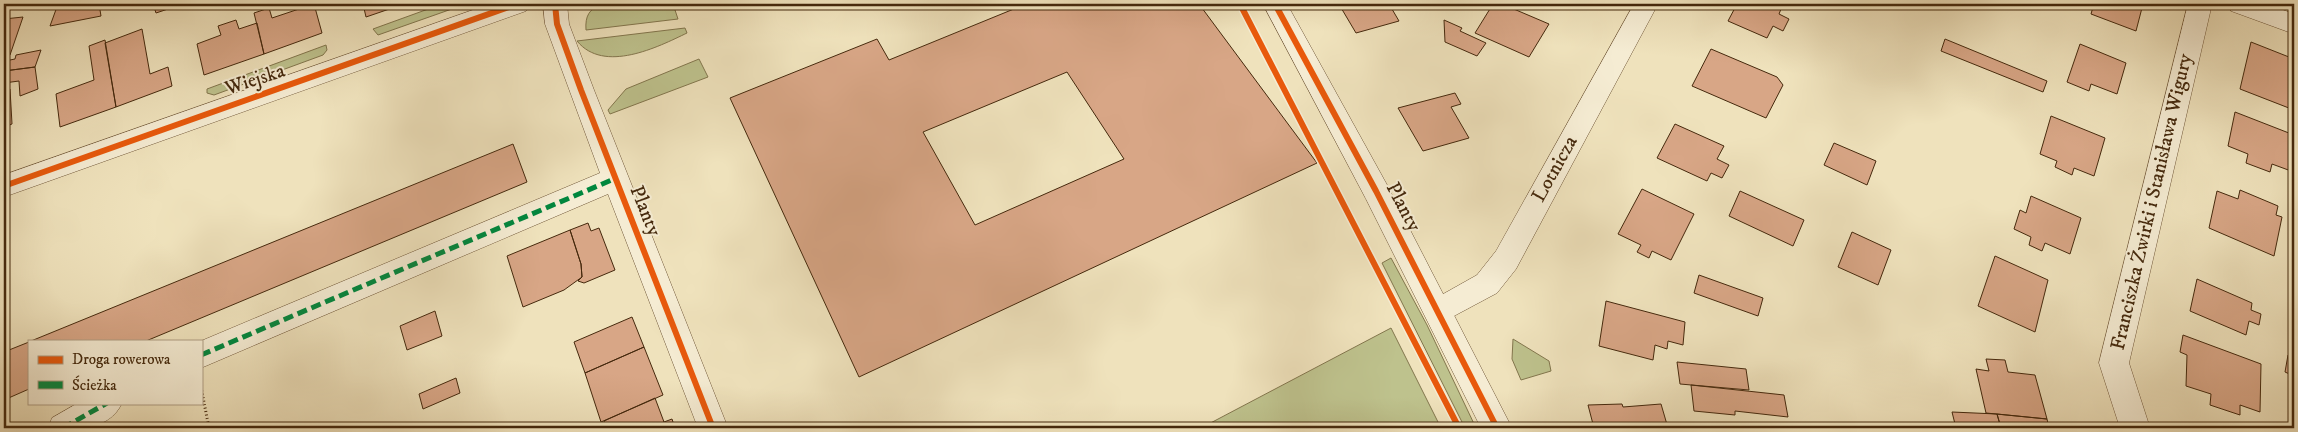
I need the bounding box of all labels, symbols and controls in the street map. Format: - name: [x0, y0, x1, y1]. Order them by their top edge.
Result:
- street label: Franciszka Żwirki i Stanisława Wigury: [2106, 51, 2198, 353]
- street label: Wiejska: [221, 58, 289, 102]
- street label: Lotnicza: [1527, 131, 1584, 207]
- street label: Planty: [1380, 178, 1427, 236]
- street label: Planty: [624, 182, 667, 240]
- legend: [28, 340, 202, 404]
- text: Droga rowerowa: [72, 350, 171, 369]
- text: Ścieżka: [72, 375, 117, 395]

